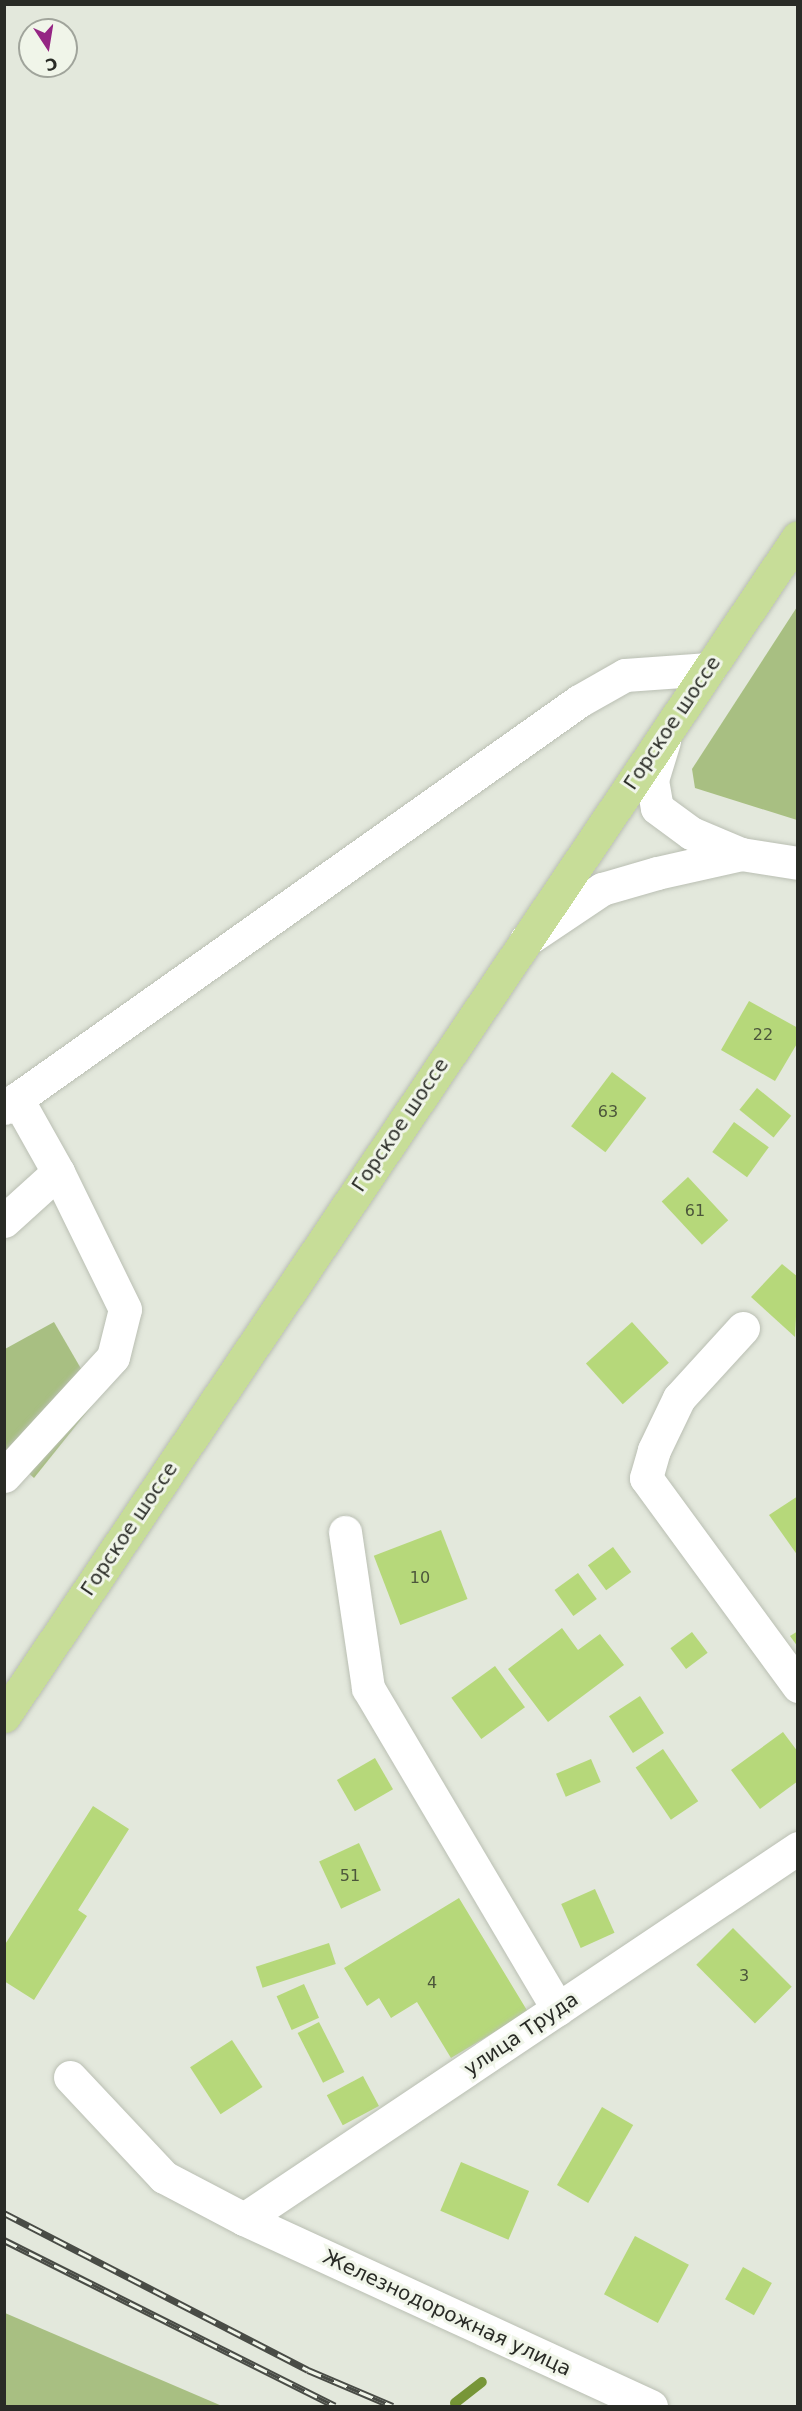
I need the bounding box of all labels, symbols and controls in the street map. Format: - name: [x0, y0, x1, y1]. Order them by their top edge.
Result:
- north arrow: [18, 18, 78, 78]
- text: С: [44, 54, 59, 75]
- street label: Горское шоссе: [618, 652, 726, 794]
- house number: 22: [753, 1025, 773, 1045]
- street label: Горское шоссе: [346, 1054, 454, 1196]
- house number: 63: [598, 1102, 618, 1122]
- house number: 61: [685, 1201, 705, 1221]
- street label: Горское шоссе: [75, 1458, 183, 1600]
- house number: 10: [410, 1568, 430, 1588]
- house number: 51: [340, 1866, 360, 1886]
- house number: 3: [739, 1966, 749, 1986]
- house number: 4: [427, 1973, 437, 1993]
- street label: улица Труда: [459, 1987, 583, 2081]
- street label: Железнодорожная улица: [319, 2245, 575, 2381]

